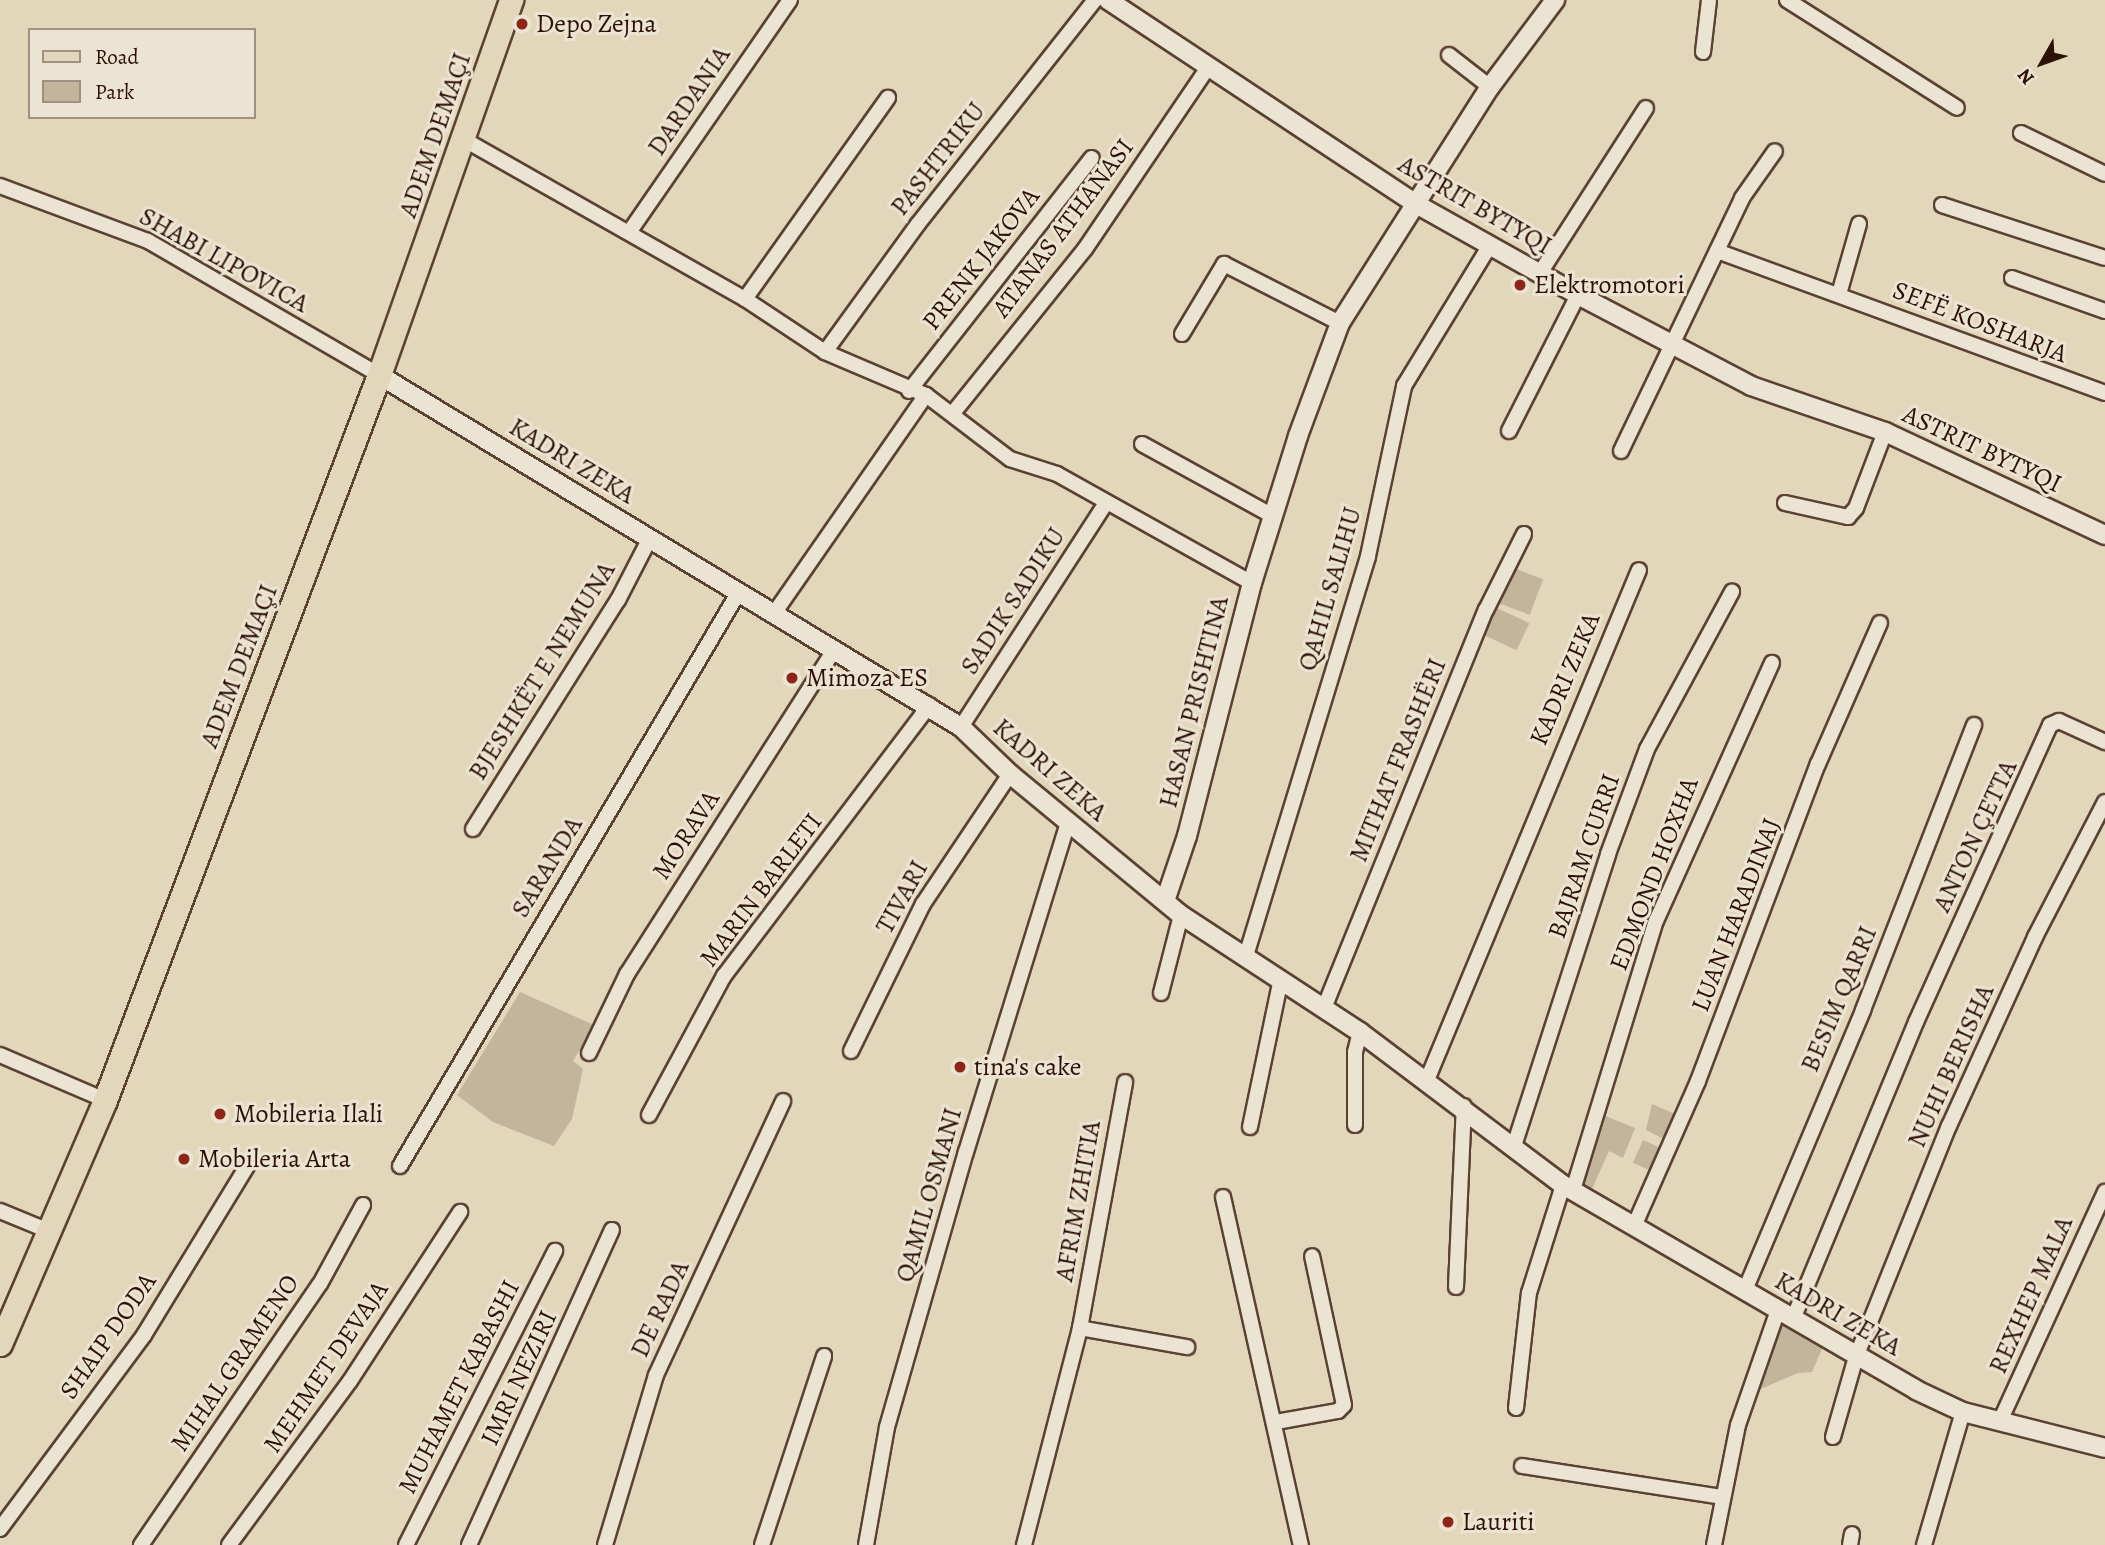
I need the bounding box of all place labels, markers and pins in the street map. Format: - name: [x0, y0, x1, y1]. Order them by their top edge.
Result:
- place label: Depo Zejna: [536, 8, 657, 40]
- marker: Depo Zejna: [514, 16, 530, 32]
- place label: Elektromotori: [1534, 269, 1685, 301]
- marker: Elektromotori: [1512, 277, 1528, 293]
- place label: Mimoza ES: [806, 662, 928, 694]
- marker: Mimoza ES: [784, 670, 800, 686]
- place label: tina's cake: [974, 1051, 1081, 1083]
- marker: tina's cake: [952, 1059, 968, 1075]
- place label: Mobileria Ilali: [234, 1098, 383, 1130]
- marker: Mobileria Ilali: [212, 1106, 228, 1122]
- place label: Mobileria Arta: [198, 1143, 351, 1175]
- marker: Mobileria Arta: [176, 1151, 192, 1167]
- place label: Lauriti: [1462, 1506, 1535, 1538]
- marker: Lauriti: [1440, 1514, 1456, 1530]

